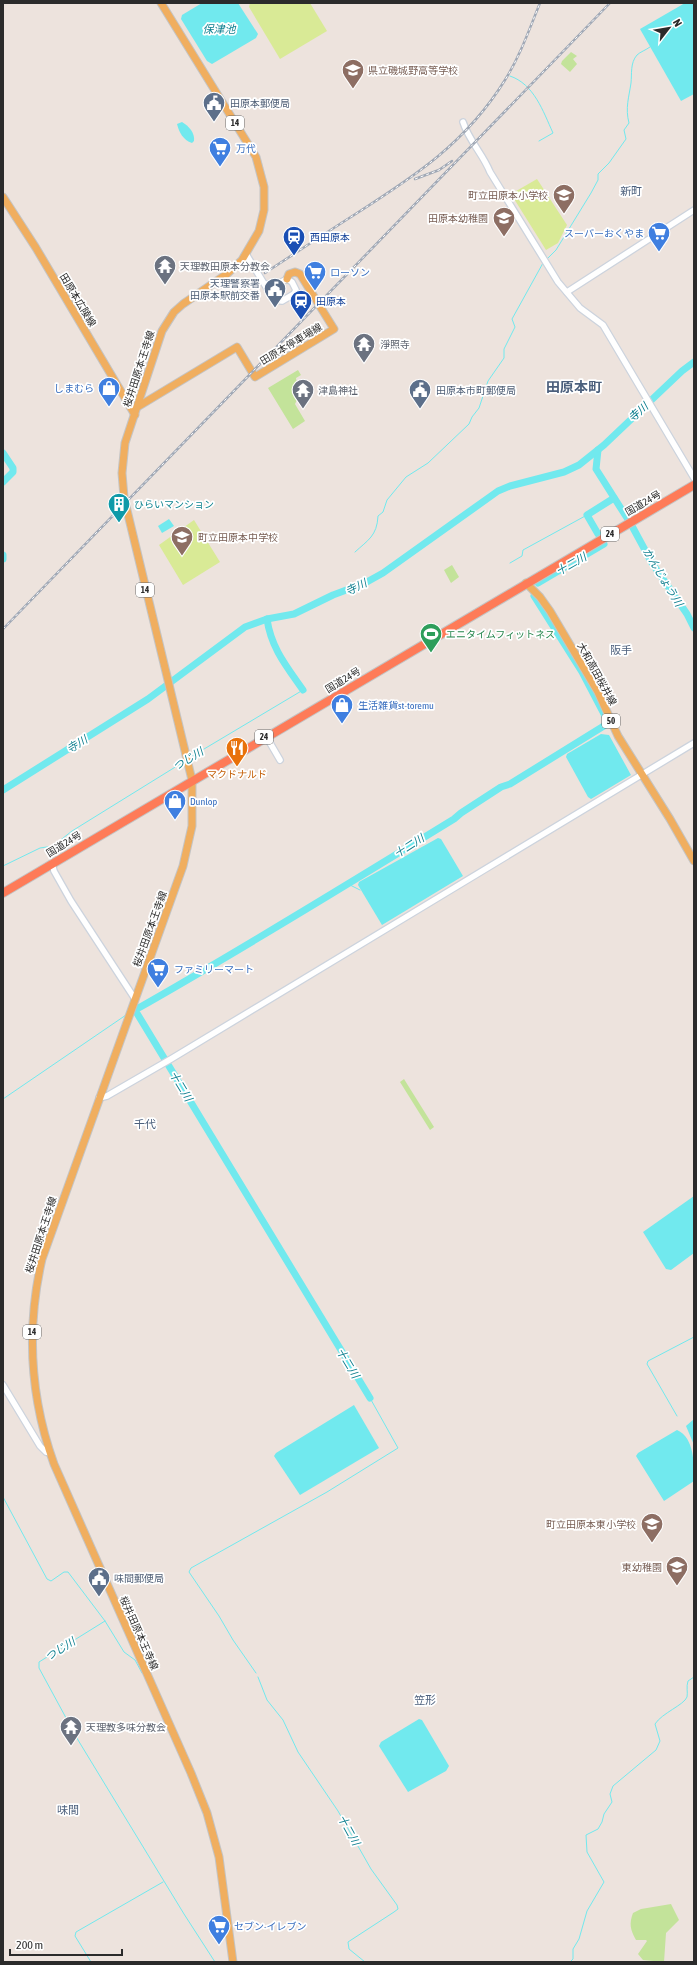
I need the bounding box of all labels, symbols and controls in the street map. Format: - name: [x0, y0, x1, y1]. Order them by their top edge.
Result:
- north arrow: [649, 8, 689, 48]
- text: N: [671, 17, 684, 29]
- water label: 保津池: [203, 23, 236, 35]
- school or university icon: 県立磯城野高等学校: [340, 57, 366, 90]
- place label: 県立磯城野高等学校: [368, 65, 458, 76]
- public building icon: 田原本郵便局: [201, 90, 227, 123]
- place label: 田原本郵便局: [230, 98, 290, 109]
- road number: 14: [226, 116, 244, 130]
- supermarket icon: 万代: [207, 135, 233, 168]
- place label: 万代: [236, 143, 256, 154]
- school or university icon: 町立田原本小学校: [551, 182, 577, 215]
- district label: 新町: [620, 185, 642, 197]
- place label: 町立田原本小学校: [468, 190, 548, 201]
- school or university icon: 田原本幼稚園: [491, 205, 517, 238]
- place label: 田原本幼稚園: [428, 213, 488, 224]
- supermarket icon: スーパーおくやま: [646, 220, 672, 253]
- station icon: 西田原本: [281, 224, 307, 257]
- place label: スーパーおくやま: [564, 228, 644, 239]
- place label: 西田原本: [310, 232, 350, 243]
- temple icon: 天理教田原本分教会: [152, 253, 178, 286]
- supermarket icon: ローソン: [302, 259, 328, 292]
- place label: 天理教田原本分教会: [180, 261, 270, 272]
- place label: ローソン: [330, 267, 370, 278]
- street label: 田原本広陵線: [58, 271, 98, 329]
- public building icon: 天理警察署 田原本駅前交番: [262, 276, 288, 309]
- place label: 天理警察署 田原本駅前交番: [190, 278, 260, 301]
- station icon: 田原本: [288, 288, 314, 321]
- place label: 田原本: [316, 296, 346, 307]
- street label: 田原本停車場線: [258, 321, 324, 367]
- street label: 桜井田原本王寺線: [121, 329, 157, 409]
- temple icon: 淨照寺: [351, 331, 377, 364]
- place label: 淨照寺: [380, 339, 410, 350]
- shop icon: しまむら: [96, 375, 122, 408]
- temple icon: 津島神社: [290, 377, 316, 410]
- public building icon: 田原本市町郵便局: [407, 377, 433, 410]
- district label: 田原本町: [546, 379, 602, 395]
- place label: しまむら: [54, 383, 94, 394]
- place label: 津島神社: [318, 385, 358, 396]
- place label: 田原本市町郵便局: [436, 385, 516, 396]
- water label: 寺川: [626, 400, 651, 424]
- street label: 国道24号: [623, 488, 663, 518]
- building icon: ひらいマンション: [106, 491, 132, 524]
- place label: ひらいマンション: [134, 499, 214, 510]
- school or university icon: 町立田原本中学校: [169, 524, 195, 557]
- road number: 24: [601, 527, 619, 541]
- place label: 町立田原本中学校: [198, 532, 278, 543]
- water label: かんじょう川: [641, 546, 686, 609]
- water label: 十二川: [554, 550, 589, 577]
- water label: 寺川: [343, 576, 369, 597]
- road number: 14: [136, 583, 154, 597]
- sports icon: エニタイムフィットネス: [418, 621, 444, 654]
- place label: エニタイムフィットネス: [446, 629, 555, 640]
- street label: 大和高田桜井線: [575, 641, 619, 707]
- district label: 阪手: [610, 644, 632, 656]
- street label: 国道24号: [323, 665, 363, 695]
- shop icon: 生活雑貨st-toremu: [329, 692, 355, 725]
- place label: 生活雑貨st-toremu: [358, 700, 434, 711]
- road number: 50: [602, 714, 620, 728]
- road number: 24: [255, 730, 273, 744]
- water label: 寺川: [64, 733, 90, 755]
- restaurant icon: マクドナルド: [224, 735, 250, 768]
- water label: つじ川: [171, 745, 206, 773]
- place label: マクドナルド: [207, 769, 267, 780]
- shop icon: Dunlop: [162, 788, 188, 821]
- place label: Dunlop: [190, 796, 218, 807]
- street label: 国道24号: [44, 829, 84, 859]
- water label: 十二川: [392, 831, 427, 860]
- street label: 桜井田原本王寺線: [131, 890, 169, 968]
- supermarket icon: ファミリーマート: [145, 956, 171, 989]
- place label: ファミリーマート: [174, 964, 254, 975]
- water label: 十二川: [167, 1069, 195, 1104]
- district label: 千代: [134, 1118, 156, 1130]
- street label: 桜井田原本王寺線: [23, 1195, 59, 1275]
- road number: 14: [23, 1325, 41, 1339]
- water label: 十二川: [334, 1346, 362, 1381]
- school or university icon: 町立田原本東小学校: [639, 1511, 665, 1544]
- place label: 町立田原本東小学校: [546, 1519, 636, 1530]
- school or university icon: 東幼稚園: [664, 1554, 690, 1587]
- place label: 東幼稚園: [622, 1562, 662, 1573]
- public building icon: 味間郵便局: [86, 1565, 112, 1598]
- place label: 味間郵便局: [114, 1573, 164, 1584]
- street label: 桜井田原本王寺線: [118, 1594, 160, 1672]
- water label: つじ川: [43, 1635, 78, 1663]
- district label: 笠形: [414, 1694, 436, 1706]
- temple icon: 天理教多味分教会: [58, 1714, 84, 1747]
- place label: 天理教多味分教会: [86, 1722, 166, 1733]
- district label: 味間: [57, 1804, 79, 1816]
- water label: 十二川: [336, 1813, 363, 1848]
- supermarket icon: セブン-イレブン: [206, 1913, 232, 1946]
- place label: セブン-イレブン: [234, 1921, 307, 1932]
- scale bar: [10, 1931, 122, 1957]
- text: 200 m: [16, 1938, 43, 1952]

